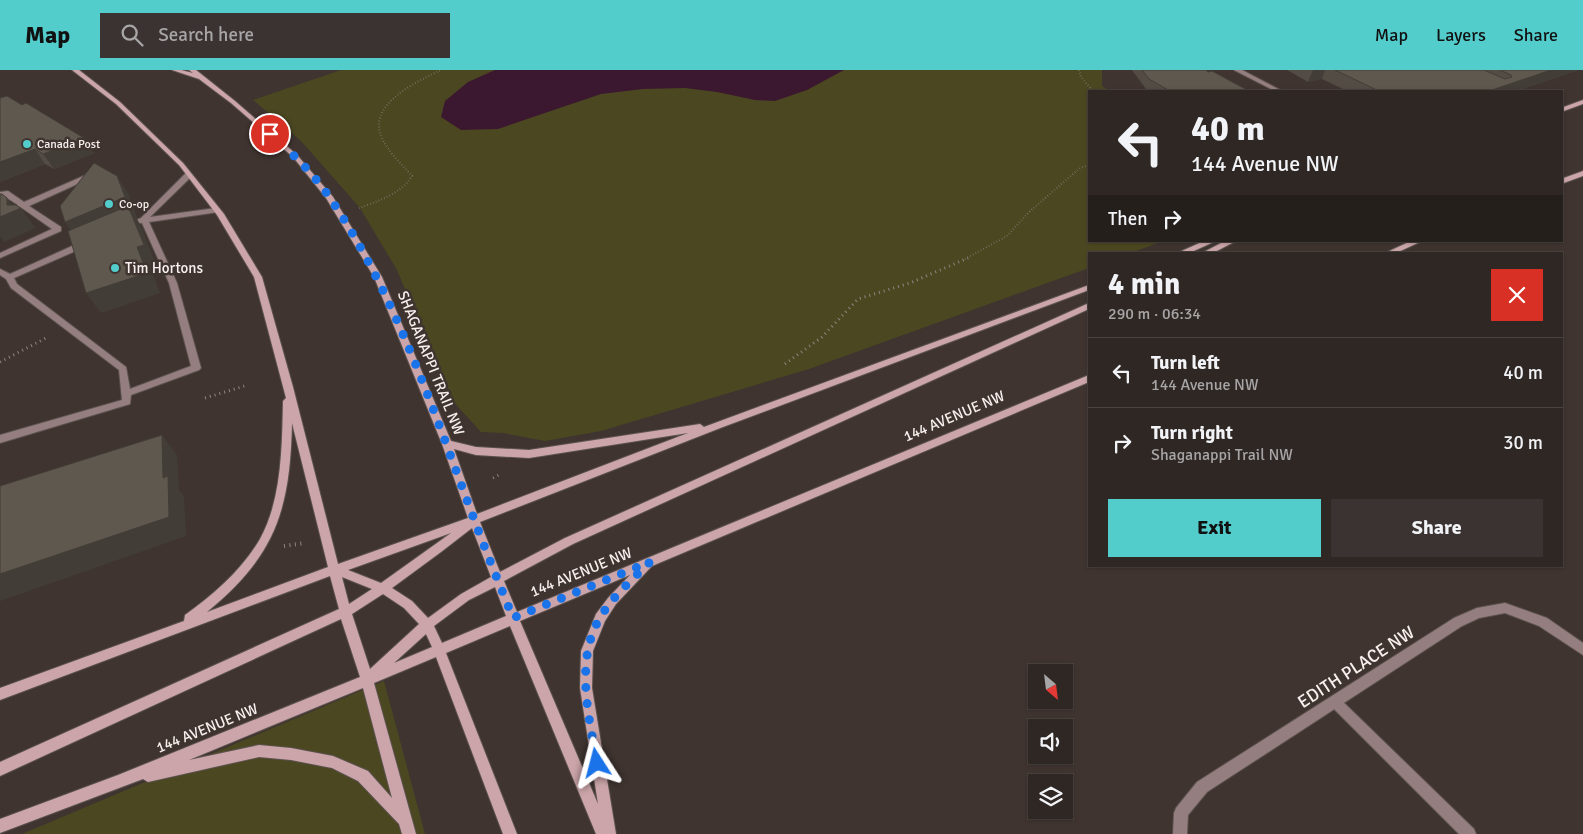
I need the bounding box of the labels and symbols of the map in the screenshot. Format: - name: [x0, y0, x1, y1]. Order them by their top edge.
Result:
- pin: [249, 113, 291, 155]
- place label: Canada Post: [37, 137, 100, 152]
- marker: Canada Post: [21, 138, 33, 150]
- place label: Co-op: [119, 197, 149, 212]
- marker: Co-op: [103, 198, 115, 210]
- place label: Tim Hortons: [125, 259, 204, 277]
- marker: Tim Hortons: [109, 262, 121, 274]
- street label: SHAGANAPPI TRAIL NW: [394, 288, 468, 438]
- street label: 144 AVENUE NW: [901, 387, 1007, 445]
- street label: 144 AVENUE NW: [528, 543, 635, 601]
- street label: EDITH PLACE NW: [1293, 621, 1419, 713]
- north arrow: [1028, 664, 1072, 709]
- street label: 144 AVENUE NW: [154, 699, 261, 757]
- position arrow: [570, 736, 622, 788]

